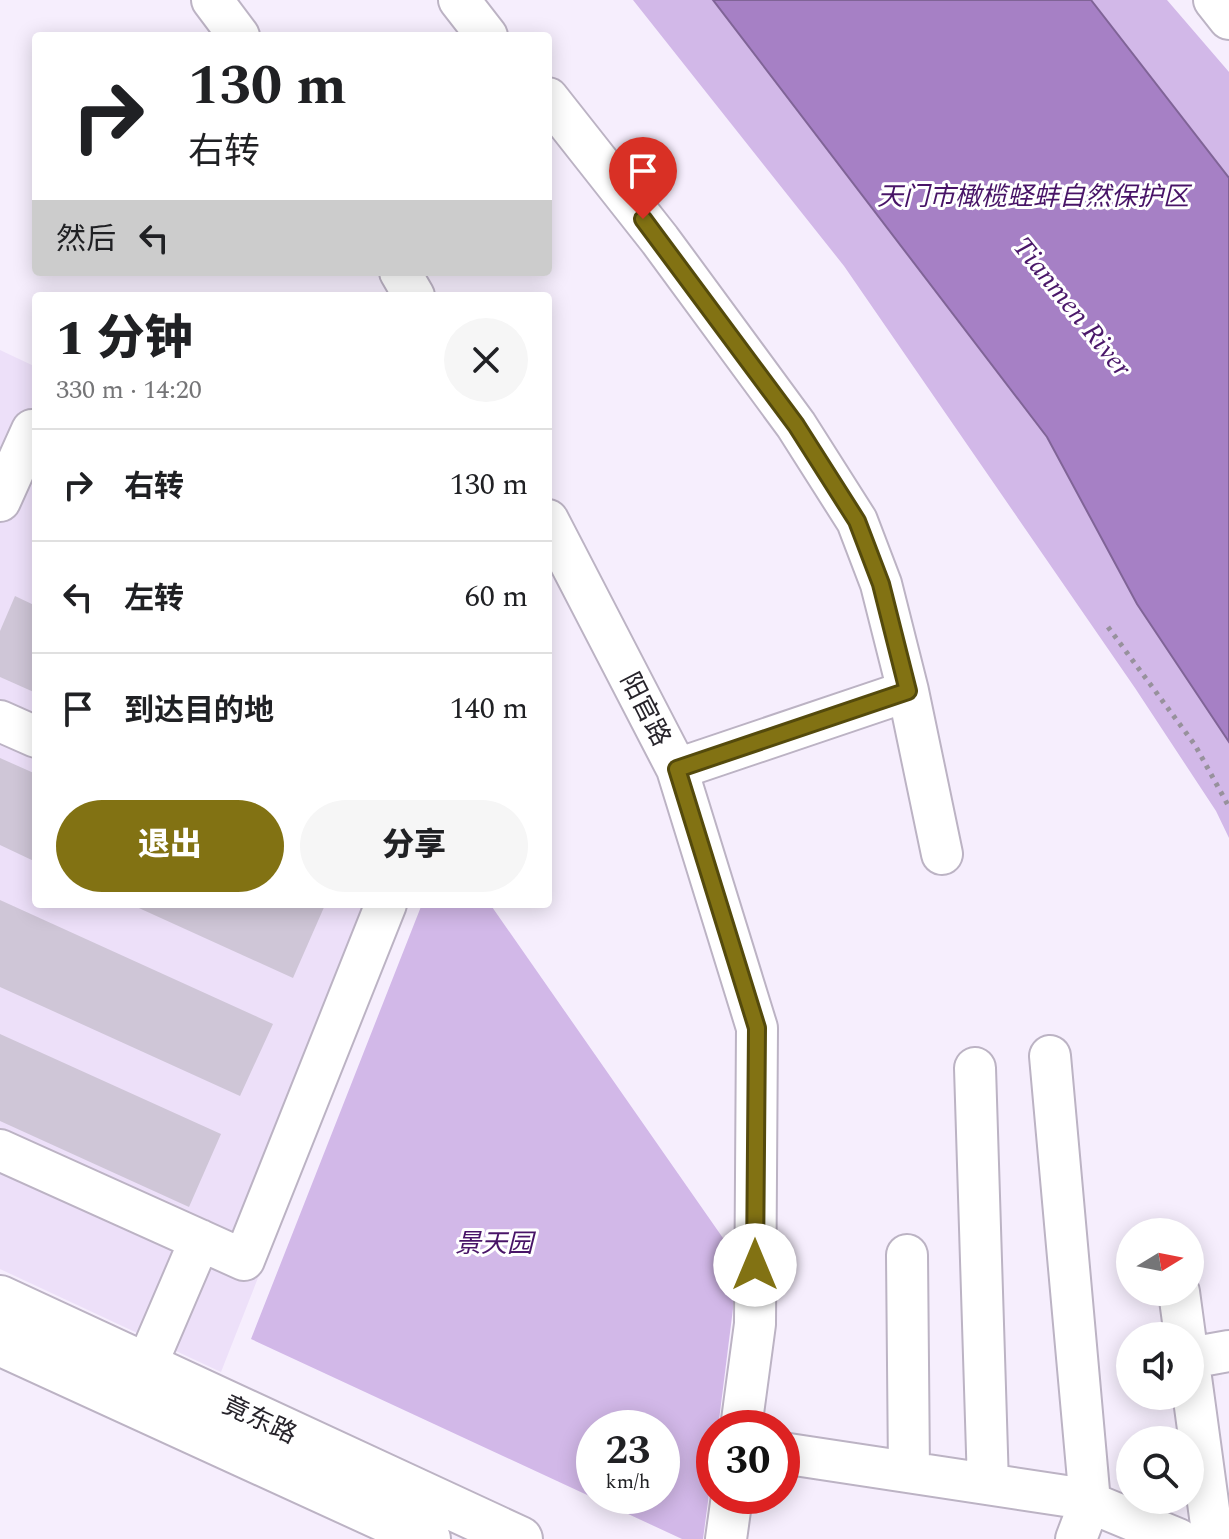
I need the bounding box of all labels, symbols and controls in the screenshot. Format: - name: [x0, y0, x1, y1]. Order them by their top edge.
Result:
- text: 130 m: [188, 44, 347, 129]
- icon: right: [56, 64, 160, 168]
- text: 右转: [188, 125, 260, 180]
- pin: [609, 137, 677, 219]
- icon: arrive: [621, 149, 665, 193]
- park label: 天门市橄榄蛏蚌自然保护区: [877, 177, 1193, 217]
- icon: left: [132, 216, 176, 260]
- text: 然后: [56, 217, 116, 263]
- water label: Tianmen River: [1002, 227, 1142, 387]
- text: 1 分钟: [56, 303, 193, 376]
- button: close: [444, 318, 528, 402]
- text: 330 m · 14:20: [56, 370, 202, 410]
- text: 130 m: [450, 462, 528, 508]
- icon: right: [56, 463, 100, 507]
- text: 右转: [124, 464, 184, 510]
- text: 60 m: [465, 574, 528, 620]
- icon: left: [56, 575, 100, 619]
- text: 左转: [124, 576, 184, 622]
- street label: 阳官路: [610, 666, 681, 753]
- text: 140 m: [450, 686, 528, 732]
- icon: arrive: [56, 687, 100, 731]
- text: 到达目的地: [124, 688, 274, 734]
- button: 退出: [56, 800, 284, 892]
- button: 分享: [300, 800, 528, 892]
- north arrow: [1116, 1218, 1204, 1306]
- map controls: [1116, 1218, 1204, 1514]
- position arrow: [713, 1223, 797, 1307]
- park label: 景天园: [455, 1224, 537, 1264]
- button: sound: [1116, 1322, 1204, 1410]
- street label: 竟东路: [216, 1385, 303, 1455]
- speed limit sign: 30: [696, 1410, 800, 1514]
- text: 23: [606, 1421, 650, 1482]
- button: search: [1116, 1426, 1204, 1514]
- text: km/h: [606, 1467, 651, 1497]

